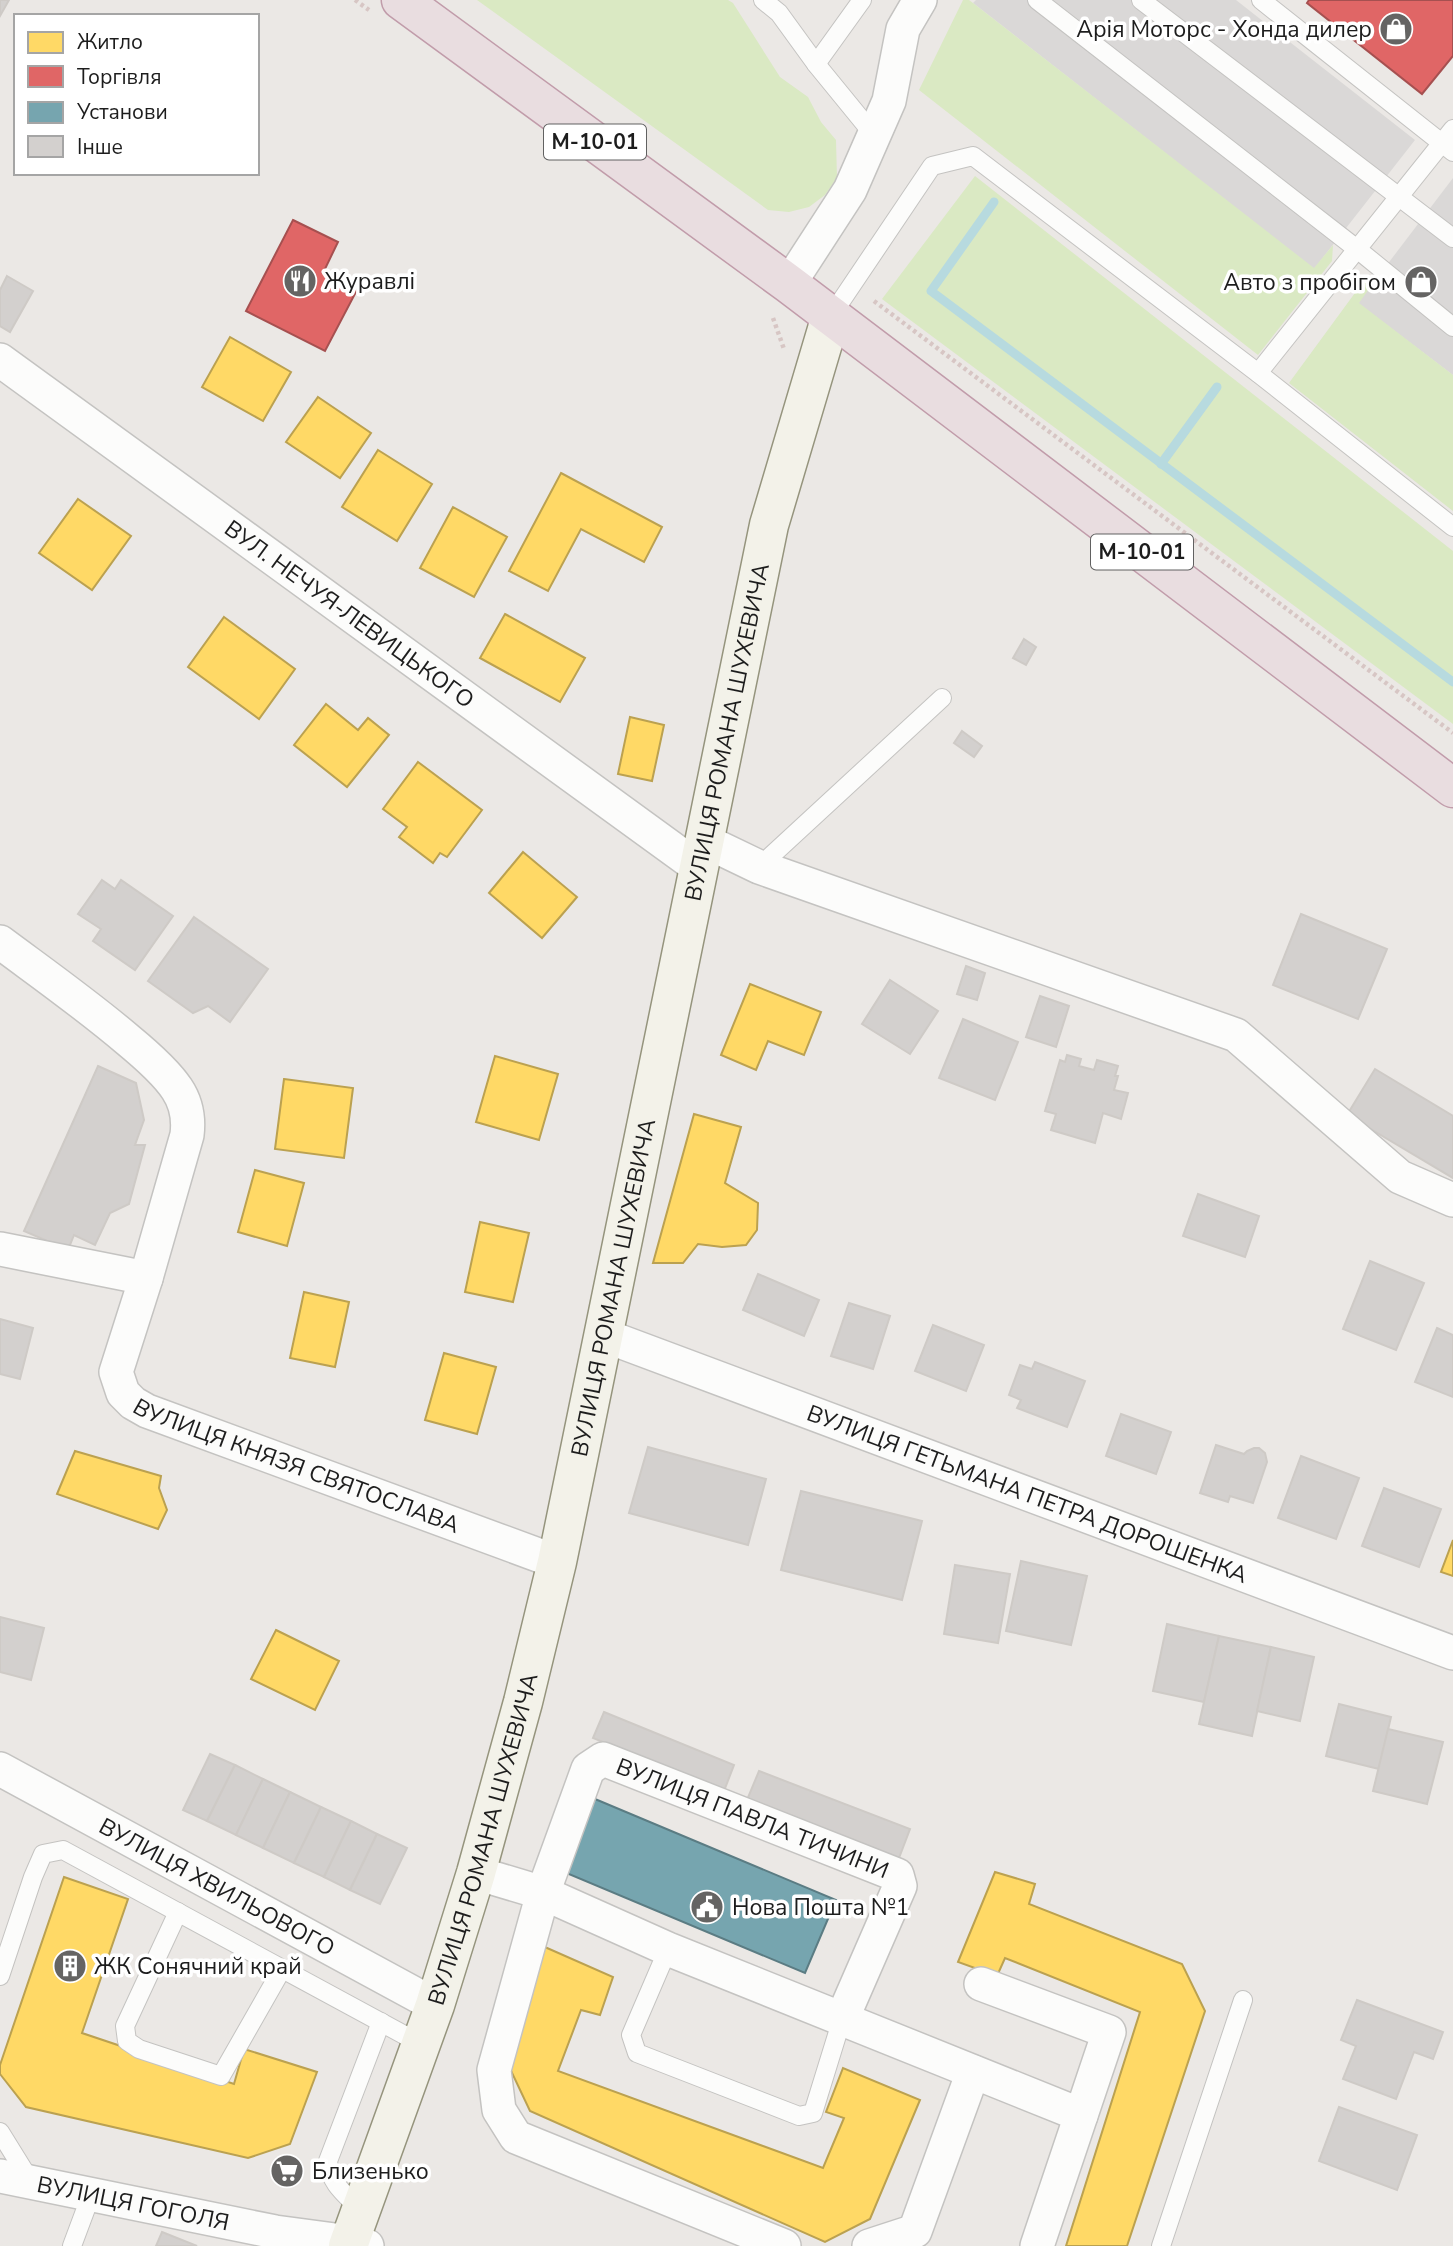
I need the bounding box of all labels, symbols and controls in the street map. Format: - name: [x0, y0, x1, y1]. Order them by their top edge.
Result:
- shop icon: Арія Моторс - Хонда дилер: [1377, 10, 1415, 48]
- legend: [14, 14, 259, 175]
- place label: Арія Моторс - Хонда дилер: [1076, 14, 1372, 45]
- text: Житло: [77, 28, 143, 56]
- text: Торгівля: [77, 63, 161, 91]
- text: Установи: [76, 98, 168, 126]
- road number: М-10-01: [544, 124, 646, 160]
- text: Інше: [77, 133, 123, 161]
- restaurant icon: Журавлі: [281, 262, 319, 300]
- shop icon: Авто з пробігом: [1402, 263, 1440, 301]
- place label: Журавлі: [324, 266, 415, 297]
- place label: Авто з пробігом: [1223, 267, 1396, 298]
- street label: ВУЛ. НЕЧУЯ-ЛЕВИЦЬКОГО: [218, 513, 480, 716]
- road number: М-10-01: [1091, 534, 1193, 570]
- street label: ВУЛИЦЯ РОМАНА ШУХЕВИЧА: [678, 560, 777, 904]
- street label: ВУЛИЦЯ РОМАНА ШУХЕВИЧА: [564, 1116, 663, 1459]
- street label: ВУЛИЦЯ КНЯЗЯ СВЯТОСЛАВА: [127, 1391, 464, 1541]
- street label: ВУЛИЦЯ ГЕТЬМАНА ПЕТРА ДОРОШЕНКА: [802, 1398, 1252, 1591]
- street label: ВУЛИЦЯ РОМАНА ШУХЕВИЧА: [421, 1670, 546, 2009]
- street label: ВУЛИЦЯ ПАВЛА ТИЧИНИ: [612, 1751, 893, 1886]
- street label: ВУЛИЦЯ ХВИЛЬОВОГО: [94, 1811, 340, 1964]
- public building icon: Нова Пошта №1: [688, 1888, 726, 1926]
- place label: Нова Пошта №1: [732, 1892, 909, 1923]
- building icon: ЖК Сонячний край: [51, 1947, 89, 1985]
- place label: ЖК Сонячний край: [94, 1951, 302, 1982]
- supermarket icon: Близенько: [268, 2152, 306, 2190]
- place label: Близенько: [312, 2156, 429, 2187]
- street label: ВУЛИЦЯ ГОГОЛЯ: [34, 2169, 232, 2238]

